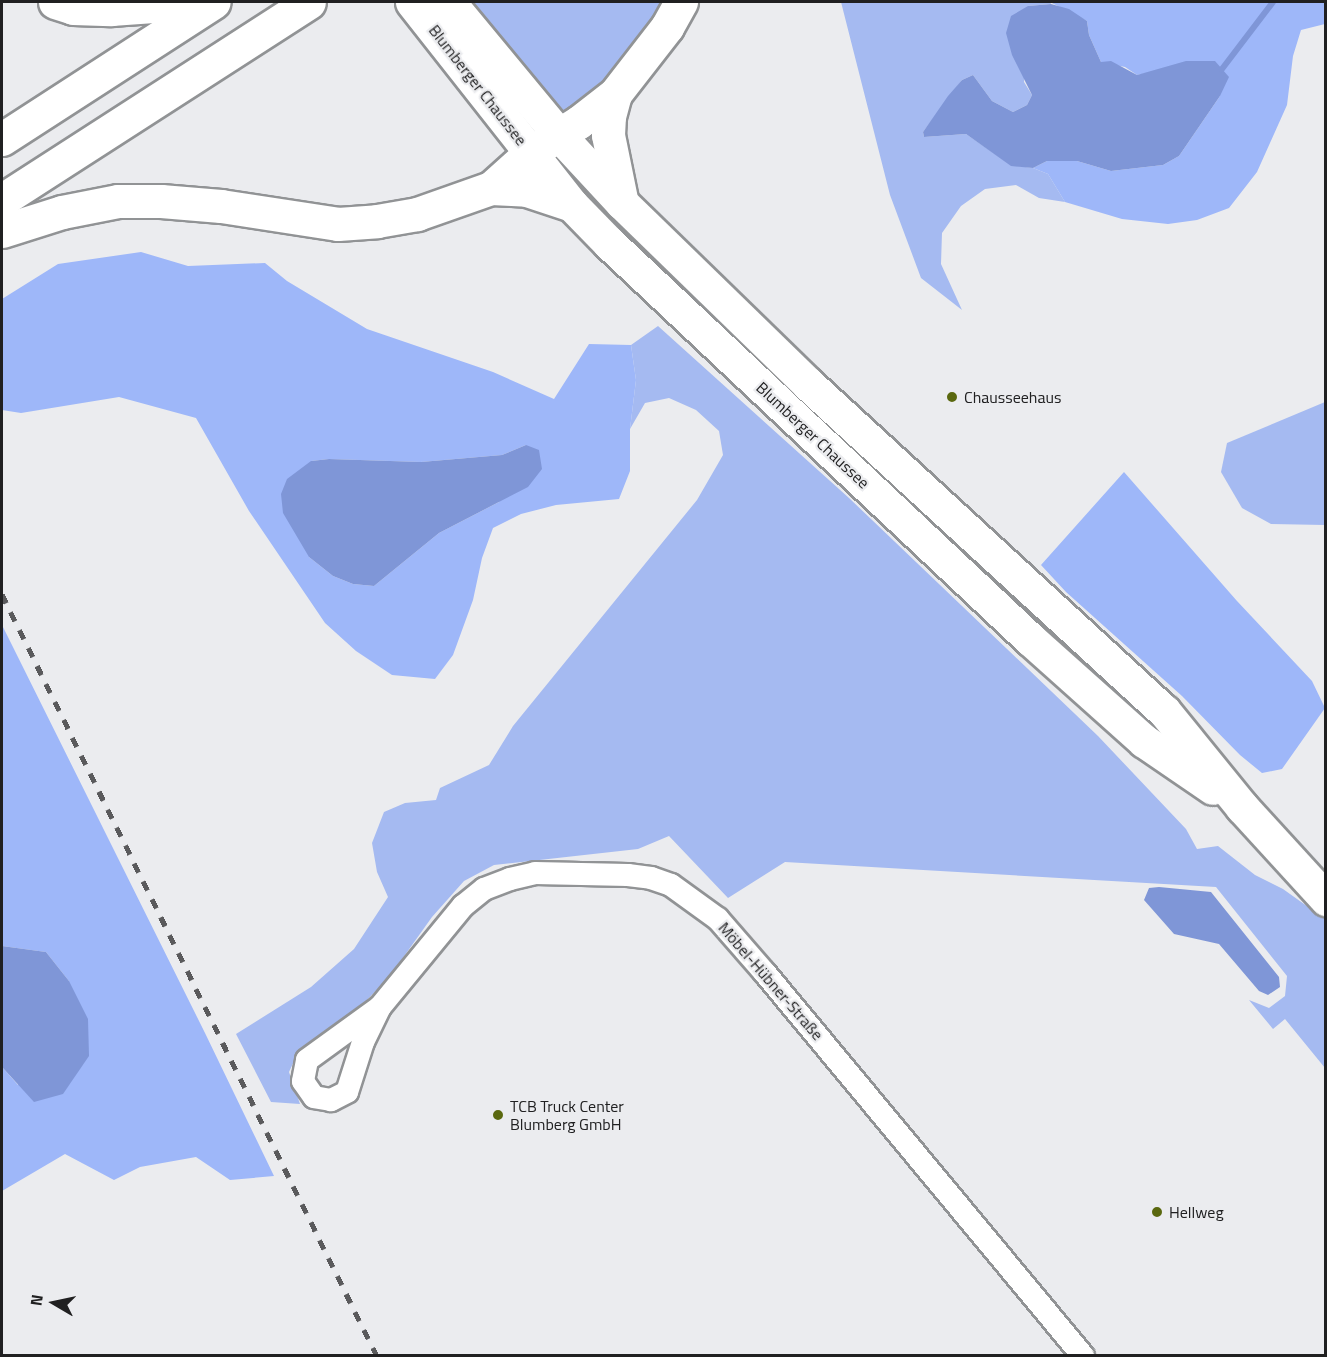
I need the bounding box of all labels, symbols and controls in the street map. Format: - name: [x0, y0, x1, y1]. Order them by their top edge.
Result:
- street label: Blumberger Chaussee: [425, 21, 531, 149]
- street label: Blumberger Chaussee: [752, 378, 874, 492]
- place label: Chausseehaus: [964, 387, 1061, 407]
- marker: Chausseehaus: [945, 390, 959, 404]
- street label: Möbel-Hübner-Straße: [715, 918, 827, 1044]
- place label: TCB Truck Center Blumberg GmbH: [510, 1096, 624, 1134]
- marker: TCB Truck Center Blumberg GmbH: [491, 1108, 505, 1122]
- place label: Hellweg: [1169, 1202, 1224, 1222]
- marker: Hellweg: [1150, 1205, 1164, 1219]
- north arrow: [24, 1273, 84, 1333]
- text: N: [24, 1293, 49, 1308]

